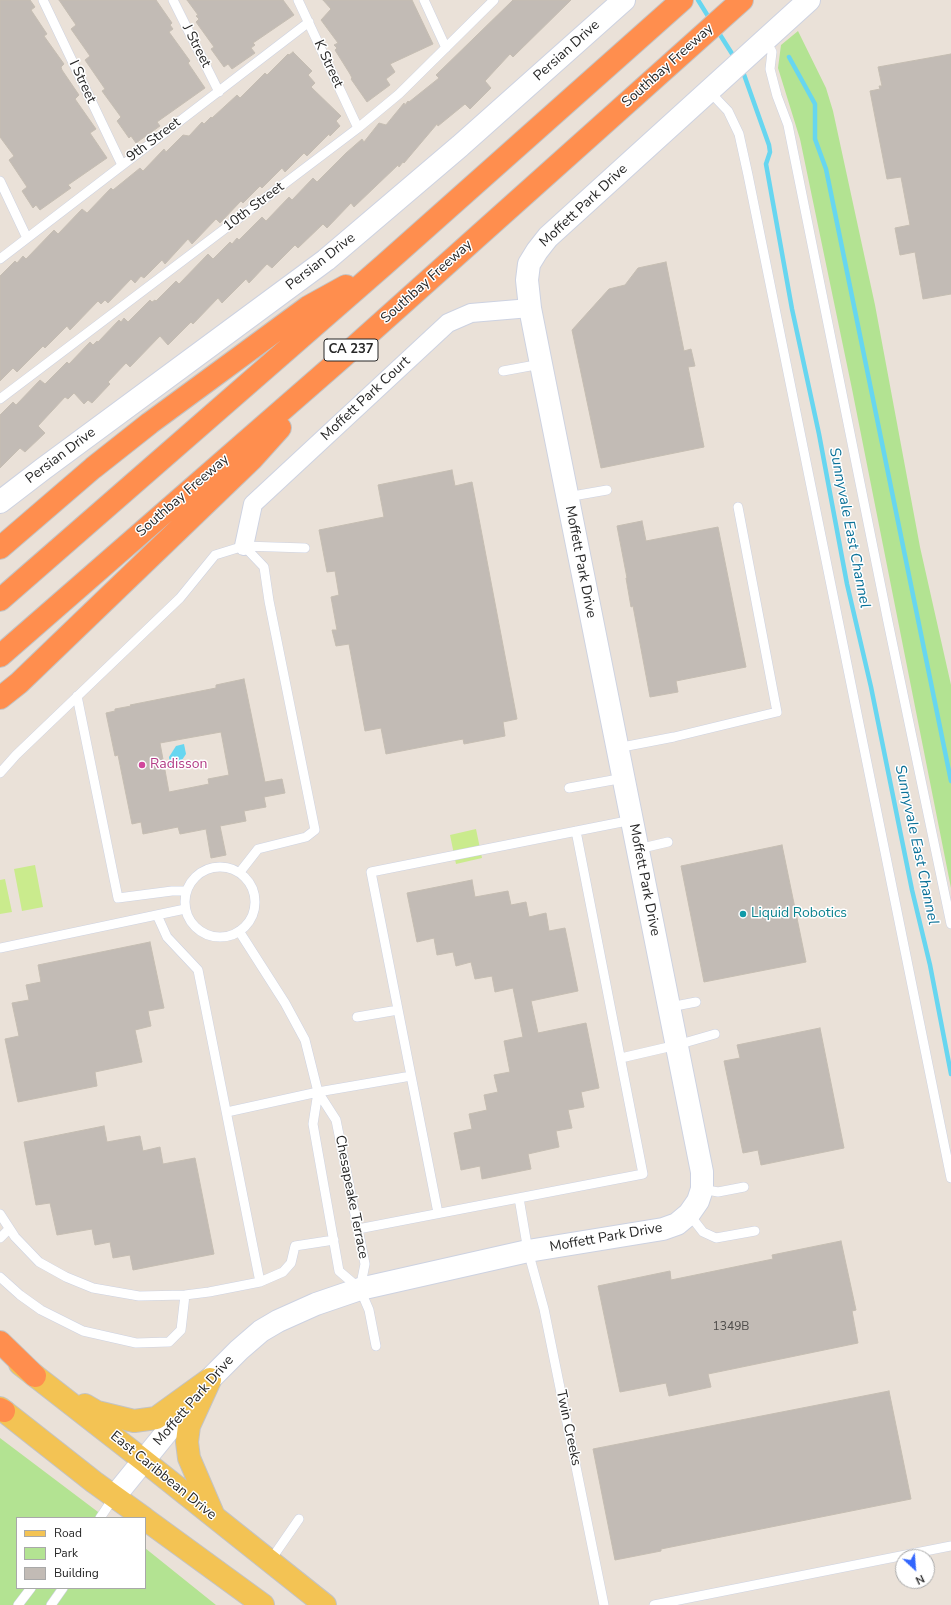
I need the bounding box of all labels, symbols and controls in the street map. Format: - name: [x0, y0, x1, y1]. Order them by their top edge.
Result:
- street label: Persian Drive: [531, 17, 603, 85]
- street label: Southbay Freeway: [619, 21, 717, 111]
- street label: J Street: [178, 22, 214, 70]
- street label: K Street: [310, 38, 346, 90]
- street label: I Street: [65, 58, 99, 106]
- street label: 9th Street: [124, 114, 184, 166]
- street label: Moffett Park Drive: [537, 161, 631, 251]
- street label: 10th Street: [220, 179, 288, 235]
- street label: Persian Drive: [283, 230, 359, 294]
- street label: Southbay Freeway: [378, 237, 476, 327]
- road number: CA 237: [324, 339, 378, 361]
- street label: Moffett Park Court: [318, 353, 414, 445]
- street label: Persian Drive: [23, 424, 99, 488]
- water label: Sunnyvale East Channel: [825, 446, 873, 610]
- street label: Southbay Freeway: [133, 451, 233, 541]
- street label: Moffett Park Drive: [561, 504, 599, 620]
- place label: Radisson: [150, 757, 207, 773]
- marker: Radisson: [137, 760, 147, 770]
- water label: Sunnyvale East Channel: [890, 763, 942, 927]
- street label: Moffett Park Drive: [625, 822, 663, 938]
- place label: Liquid Robotics: [751, 906, 847, 922]
- marker: Liquid Robotics: [738, 909, 748, 919]
- street label: Chesapeake Terrace: [331, 1134, 371, 1260]
- street label: Moffett Park Drive: [548, 1220, 664, 1256]
- house number: 1349B: [713, 1320, 749, 1334]
- street label: Moffett Park Drive: [150, 1352, 238, 1450]
- street label: Twin Creeks: [552, 1389, 584, 1467]
- street label: East Caribbean Drive: [107, 1428, 219, 1524]
- legend: [16, 1517, 146, 1589]
- text: Road: [54, 1525, 82, 1541]
- text: Park: [54, 1545, 78, 1561]
- north arrow: [895, 1549, 935, 1589]
- text: Building: [54, 1565, 99, 1581]
- text: N: [913, 1571, 927, 1588]

